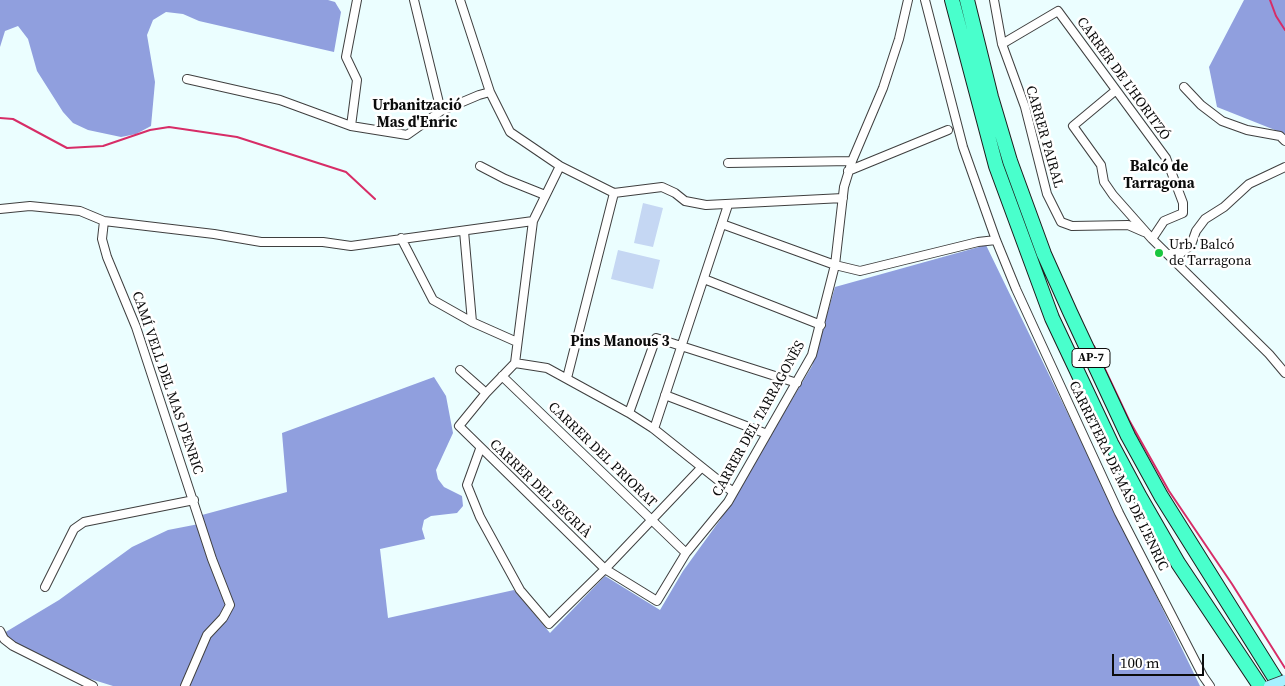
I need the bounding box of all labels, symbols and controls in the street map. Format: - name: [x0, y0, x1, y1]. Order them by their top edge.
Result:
- street label: CARRER DE L'HORITZÓ: [1073, 14, 1173, 144]
- street label: CARRER PAIRAL: [1021, 84, 1067, 190]
- district label: Urbanització Mas d'Enric: [372, 97, 462, 132]
- district label: Balcó de Tarragona: [1123, 158, 1195, 193]
- place label: Urb. Balcó de Tarragona: [1169, 237, 1251, 270]
- marker: Urb. Balcó de Tarragona: [1153, 247, 1165, 259]
- street label: CAMÍ VELL DEL MAS D'ENRIC: [128, 289, 206, 477]
- district label: Pins Manous 3: [570, 333, 670, 351]
- street label: CARRER DEL TARRAGONÈS: [709, 338, 809, 500]
- road number: AP-7: [1072, 348, 1110, 368]
- street label: CARRETERA DE MAS DE L'ENRIC: [1065, 378, 1171, 574]
- street label: CARRER DEL PRIORAT: [544, 399, 660, 511]
- street label: CARRER DEL SEGRIÀ: [486, 436, 594, 542]
- scale bar: [1115, 644, 1208, 676]
- text: 100 m: [1120, 652, 1160, 673]

